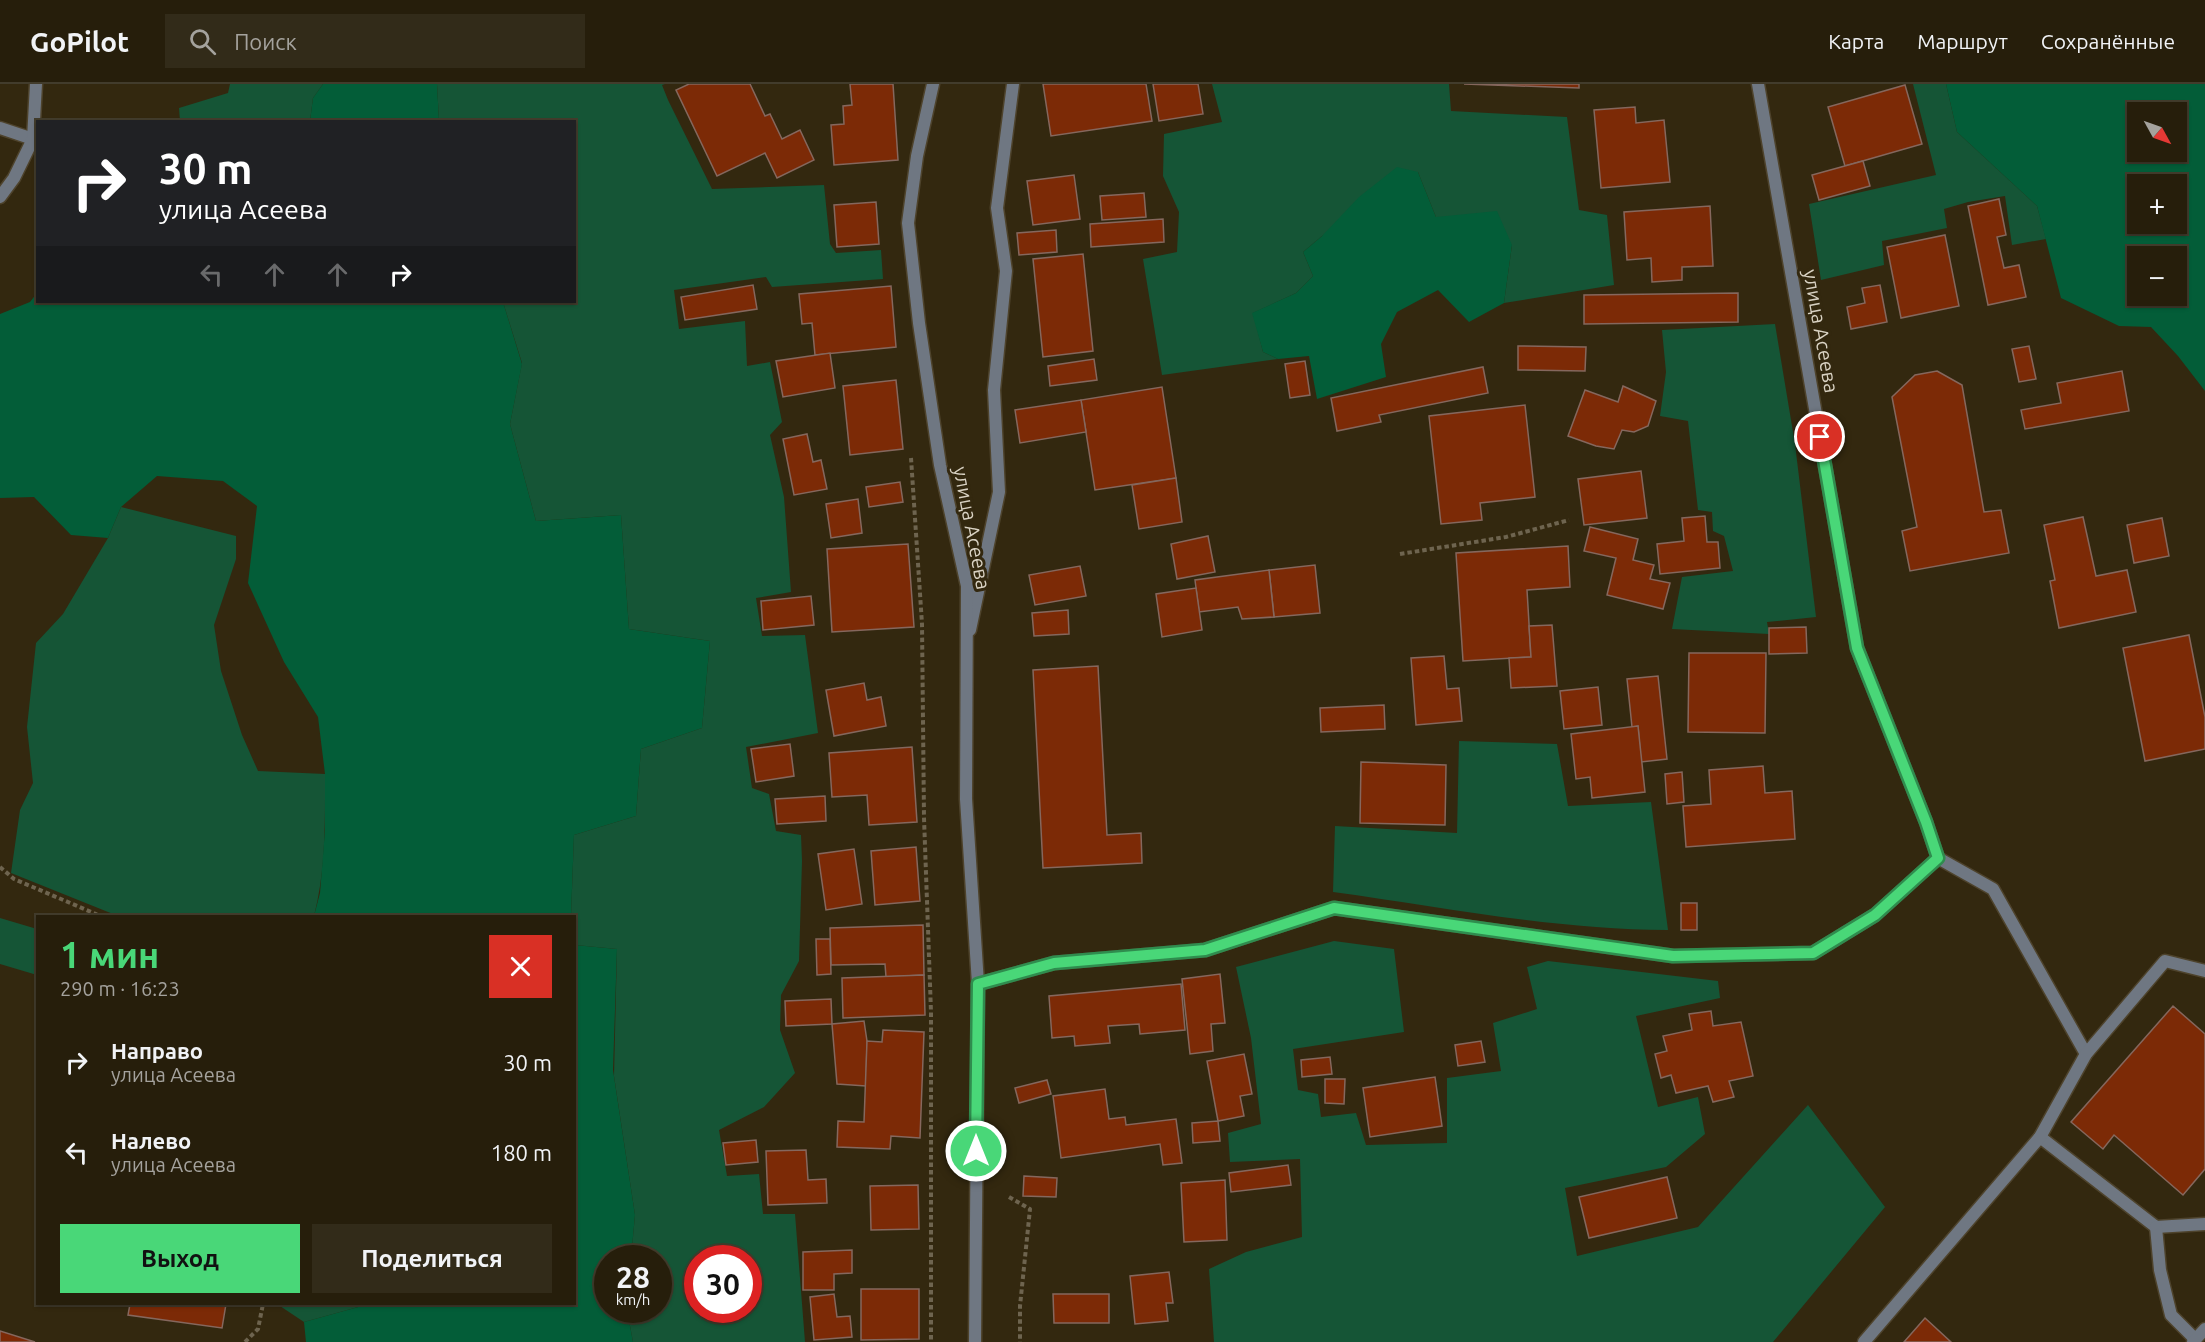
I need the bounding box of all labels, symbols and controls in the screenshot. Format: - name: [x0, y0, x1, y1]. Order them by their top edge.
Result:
- search box: [165, 14, 585, 68]
- icon: search: [186, 25, 219, 58]
- text: GoPilot: [30, 26, 129, 57]
- text: Поиск: [234, 29, 297, 54]
- text: Карта: [1828, 29, 1884, 53]
- text: Маршрут: [1917, 29, 2008, 53]
- text: Сохранённые: [2041, 29, 2175, 53]
- north arrow: [2127, 102, 2187, 162]
- map controls: [2127, 102, 2187, 306]
- icon: right: [60, 144, 138, 222]
- text: 30 m: [159, 145, 253, 192]
- button: +: [2127, 174, 2187, 234]
- text: улица Асеева: [159, 194, 328, 224]
- button: −: [2127, 246, 2187, 306]
- icon: left: [195, 258, 228, 291]
- icon: ahead: [258, 258, 291, 291]
- icon: ahead: [321, 258, 354, 291]
- icon: right: [384, 258, 417, 291]
- street label: улица Асеева: [1799, 267, 1844, 394]
- pin: [1794, 411, 1845, 462]
- icon: arrive: [1803, 420, 1836, 453]
- street label: улица Асеева: [949, 464, 996, 591]
- text: 1 мин: [60, 934, 159, 975]
- button: close: [489, 935, 552, 998]
- text: 290 m · 16:23: [60, 977, 180, 1000]
- text: Направо: [111, 1038, 203, 1063]
- icon: right: [60, 1046, 93, 1079]
- text: 30 m: [503, 1050, 552, 1075]
- text: улица Асеева: [111, 1063, 236, 1086]
- position arrow: [944, 1119, 1008, 1183]
- text: Налево: [111, 1128, 191, 1153]
- icon: left: [60, 1136, 93, 1169]
- text: 180 m: [491, 1140, 552, 1165]
- text: улица Асеева: [111, 1153, 236, 1176]
- button: Выход: [60, 1224, 300, 1293]
- button: Поделиться: [312, 1224, 552, 1293]
- speed limit sign: 30: [684, 1245, 762, 1323]
- text: 28: [616, 1260, 650, 1294]
- text: km/h: [616, 1291, 650, 1308]

